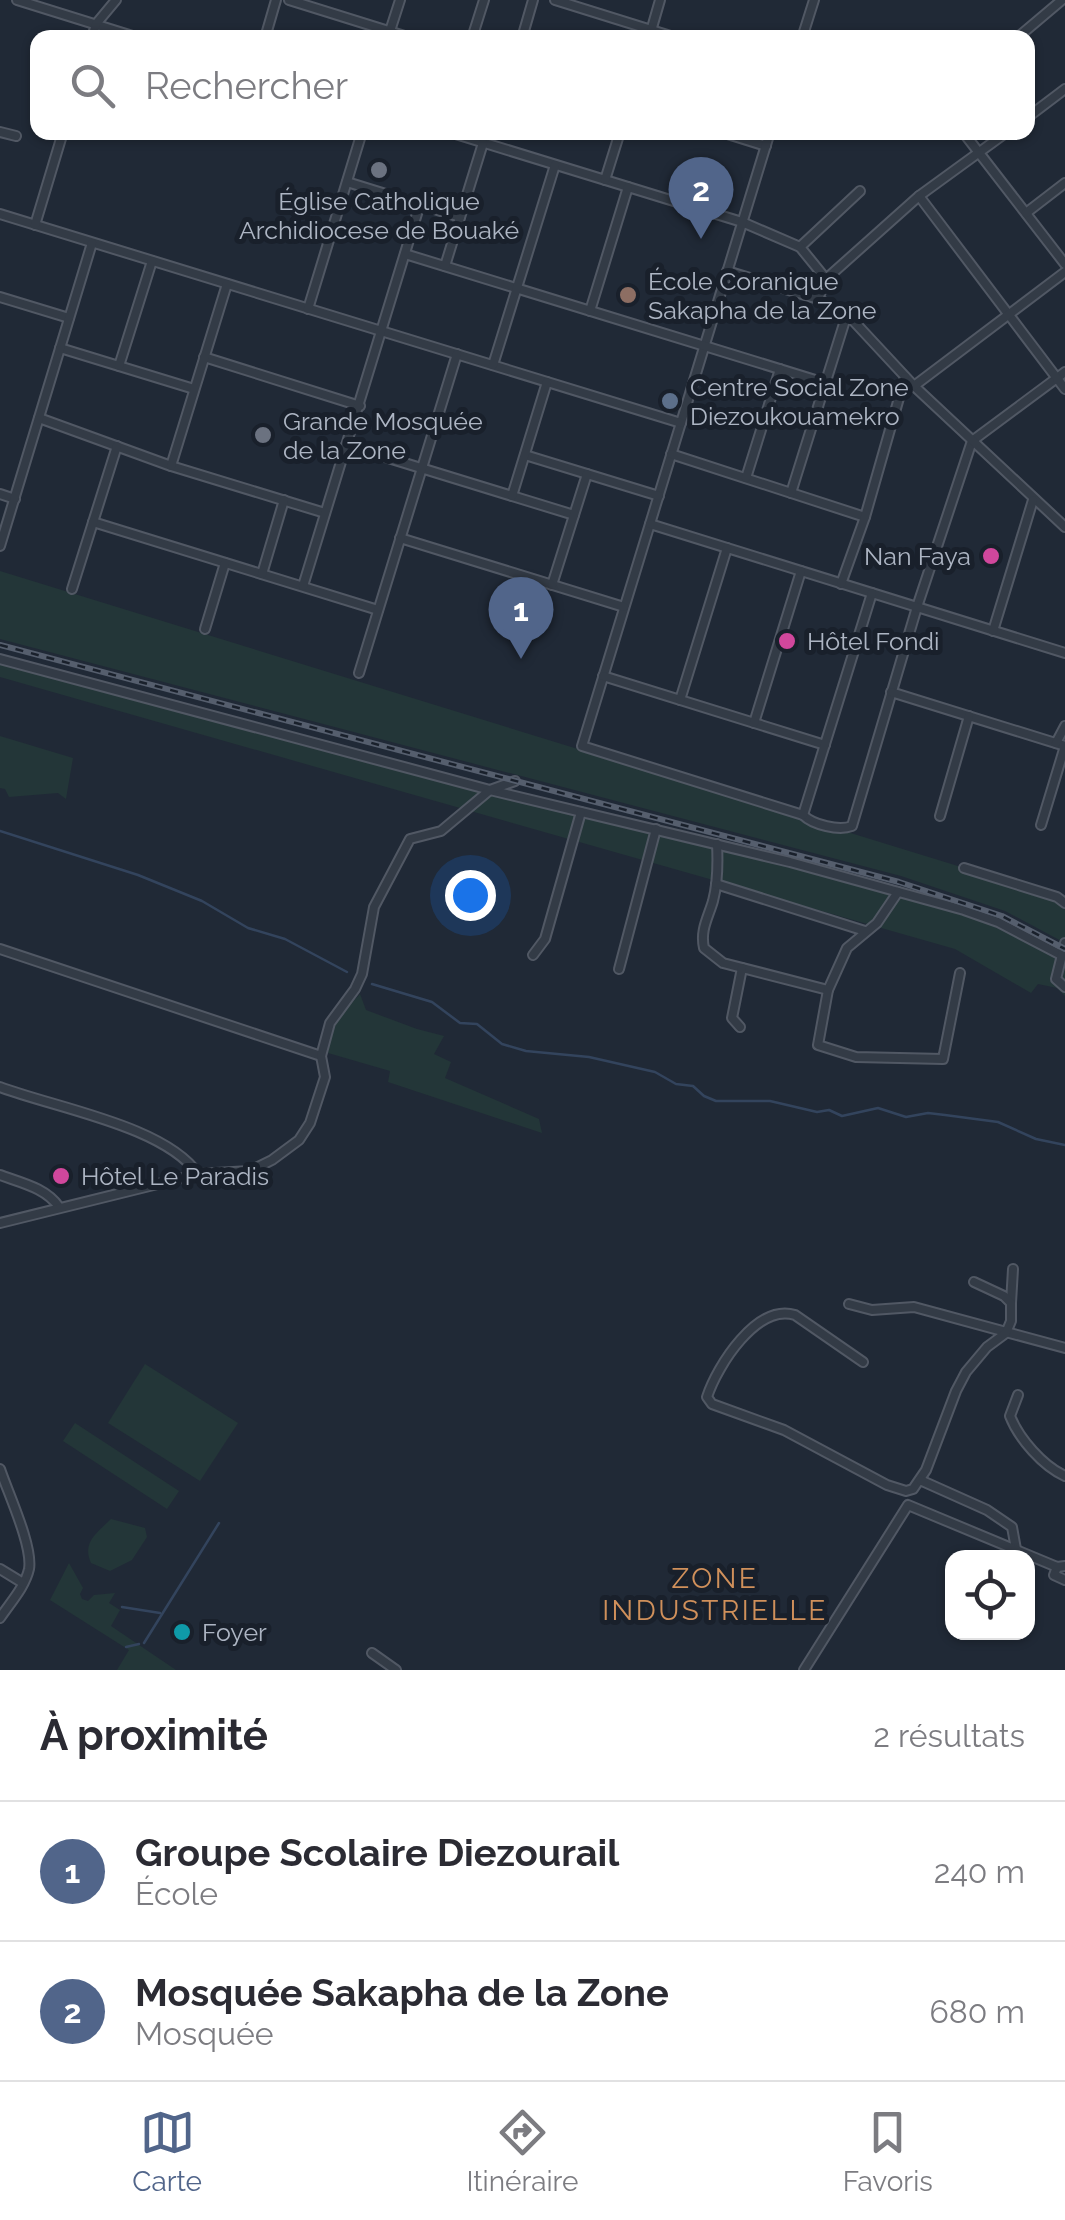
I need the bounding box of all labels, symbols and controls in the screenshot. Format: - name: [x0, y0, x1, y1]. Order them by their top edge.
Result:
- search box: [30, 30, 1035, 140]
- icon: search: [65, 58, 120, 113]
- text: Rechercher: [145, 63, 348, 108]
- pin: 2: [668, 156, 734, 239]
- marker: Église Catholique Archidiocese de Bouaké: [368, 159, 390, 181]
- place label: Église Catholique Archidiocese de Bouaké: [239, 186, 519, 245]
- place label: École Coranique Sakapha de la Zone: [648, 266, 876, 325]
- marker: École Coranique Sakapha de la Zone: [617, 284, 639, 306]
- place label: Centre Social Zone Diezoukouamekro: [690, 372, 909, 431]
- marker: Centre Social Zone Diezoukouamekro: [659, 390, 681, 412]
- place label: Grande Mosquée de la Zone: [283, 406, 483, 465]
- marker: Grande Mosquée de la Zone: [252, 424, 274, 446]
- place label: Nan Faya: [864, 541, 971, 571]
- marker: Nan Faya: [980, 545, 1002, 567]
- pin: 1: [488, 576, 554, 659]
- place label: Hôtel Fondi: [807, 626, 940, 656]
- marker: Hôtel Fondi: [776, 630, 798, 652]
- your location: [445, 870, 496, 921]
- place label: Hôtel Le Paradis: [81, 1161, 269, 1191]
- marker: Hôtel Le Paradis: [50, 1165, 72, 1187]
- map controls: [945, 1550, 1035, 1640]
- button: locate: [945, 1550, 1035, 1640]
- district label: ZONE INDUSTRIELLE: [602, 1562, 828, 1627]
- place label: Foyer: [202, 1617, 267, 1647]
- marker: Foyer: [171, 1621, 193, 1643]
- text: À proximité: [40, 1711, 268, 1760]
- text: 2 résultats: [873, 1717, 1025, 1754]
- text: Groupe Scolaire Diezourail: [135, 1830, 619, 1875]
- text: 1: [65, 1853, 80, 1890]
- text: 240 m: [934, 1853, 1025, 1890]
- text: École: [135, 1875, 218, 1912]
- text: Mosquée Sakapha de la Zone: [135, 1970, 669, 2015]
- text: 2: [63, 1993, 82, 2030]
- text: 680 m: [930, 1993, 1025, 2030]
- text: Mosquée: [135, 2015, 274, 2052]
- tab: Carte: [132, 2105, 202, 2198]
- tab: Itinéraire: [466, 2105, 578, 2198]
- tab: Favoris: [843, 2105, 933, 2198]

